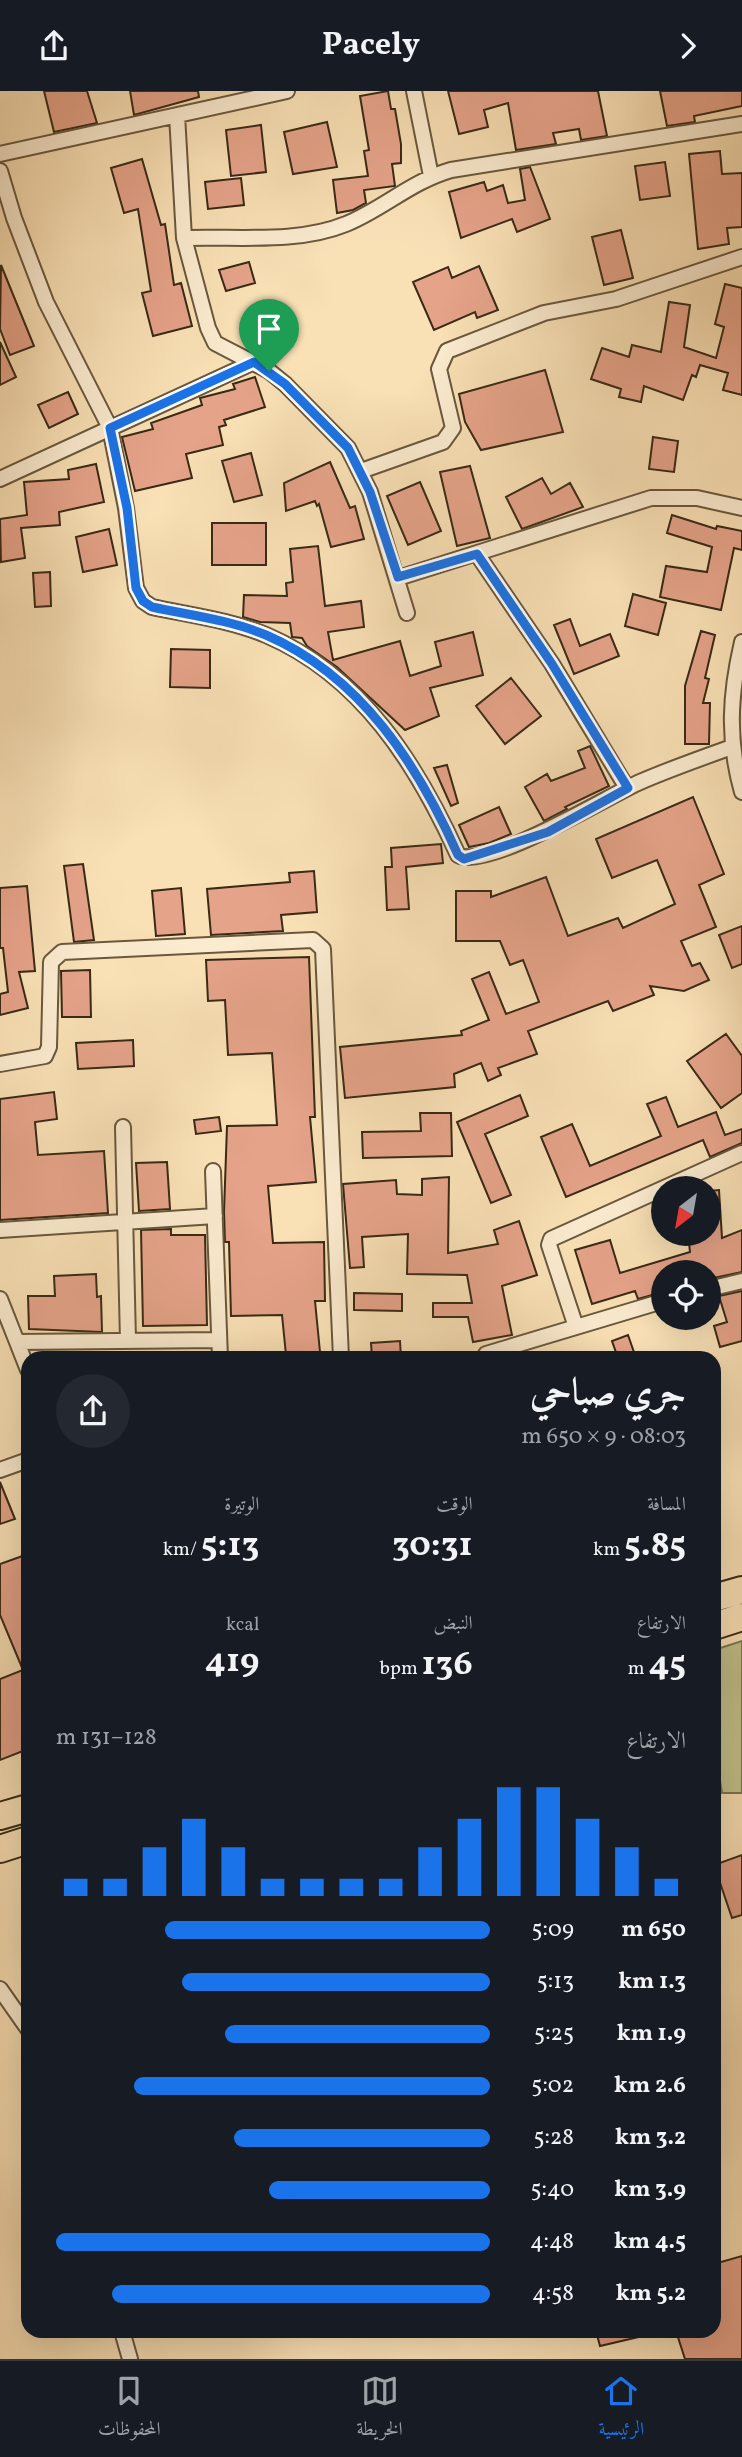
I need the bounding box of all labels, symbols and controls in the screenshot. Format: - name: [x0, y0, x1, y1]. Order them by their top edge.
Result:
- text: Pacely: [322, 24, 420, 68]
- icon: share: [35, 27, 73, 65]
- icon: forward: [669, 27, 707, 65]
- pin: [239, 299, 299, 371]
- icon: arrive: [250, 310, 288, 348]
- north arrow: [651, 1176, 721, 1246]
- map controls: [651, 1176, 721, 1330]
- button: locate: [651, 1260, 721, 1330]
- text: جري صباحي: [530, 1368, 686, 1421]
- button: share: [56, 1374, 130, 1448]
- text: 08:03 · 9 × 650 m: [521, 1421, 686, 1453]
- text: الوتيرة: [224, 1492, 259, 1518]
- text: الوقت: [436, 1492, 473, 1518]
- text: المسافة: [647, 1492, 686, 1518]
- text: 5:13: [201, 1522, 259, 1570]
- text: 30:31: [392, 1522, 473, 1570]
- text: 5.85: [624, 1522, 686, 1570]
- text: /km: [163, 1537, 201, 1563]
- text: km: [593, 1537, 624, 1563]
- text: النبض: [434, 1611, 473, 1637]
- text: الارتفاع: [637, 1611, 686, 1637]
- text: kcal: [226, 1612, 259, 1638]
- text: 419: [205, 1638, 259, 1686]
- text: 136: [422, 1641, 473, 1689]
- text: 45: [648, 1641, 686, 1689]
- text: bpm: [380, 1656, 422, 1682]
- text: m: [628, 1656, 648, 1682]
- text: 128–131 m: [56, 1722, 157, 1754]
- text: الارتفاع: [626, 1726, 686, 1758]
- text: 5:09: [532, 1914, 574, 1946]
- text: 650 m: [622, 1914, 686, 1946]
- text: 5:13: [537, 1966, 574, 1998]
- text: 1.3 km: [618, 1966, 686, 1998]
- text: 5:25: [534, 2018, 574, 2050]
- text: 1.9 km: [617, 2018, 686, 2050]
- text: 5:02: [531, 2070, 574, 2102]
- text: 2.6 km: [614, 2070, 686, 2102]
- text: 5:28: [533, 2122, 574, 2154]
- text: 3.2 km: [615, 2122, 686, 2154]
- text: 5:40: [530, 2174, 574, 2206]
- text: 3.9 km: [614, 2174, 686, 2206]
- text: 4:48: [530, 2226, 574, 2258]
- text: 4.5 km: [614, 2226, 686, 2258]
- text: 4:58: [532, 2278, 574, 2310]
- text: 5.2 km: [616, 2278, 686, 2310]
- tab: المحفوظات: [98, 2372, 161, 2447]
- tab: الخريطة: [356, 2372, 403, 2447]
- tab: الرئيسية: [598, 2372, 644, 2447]

